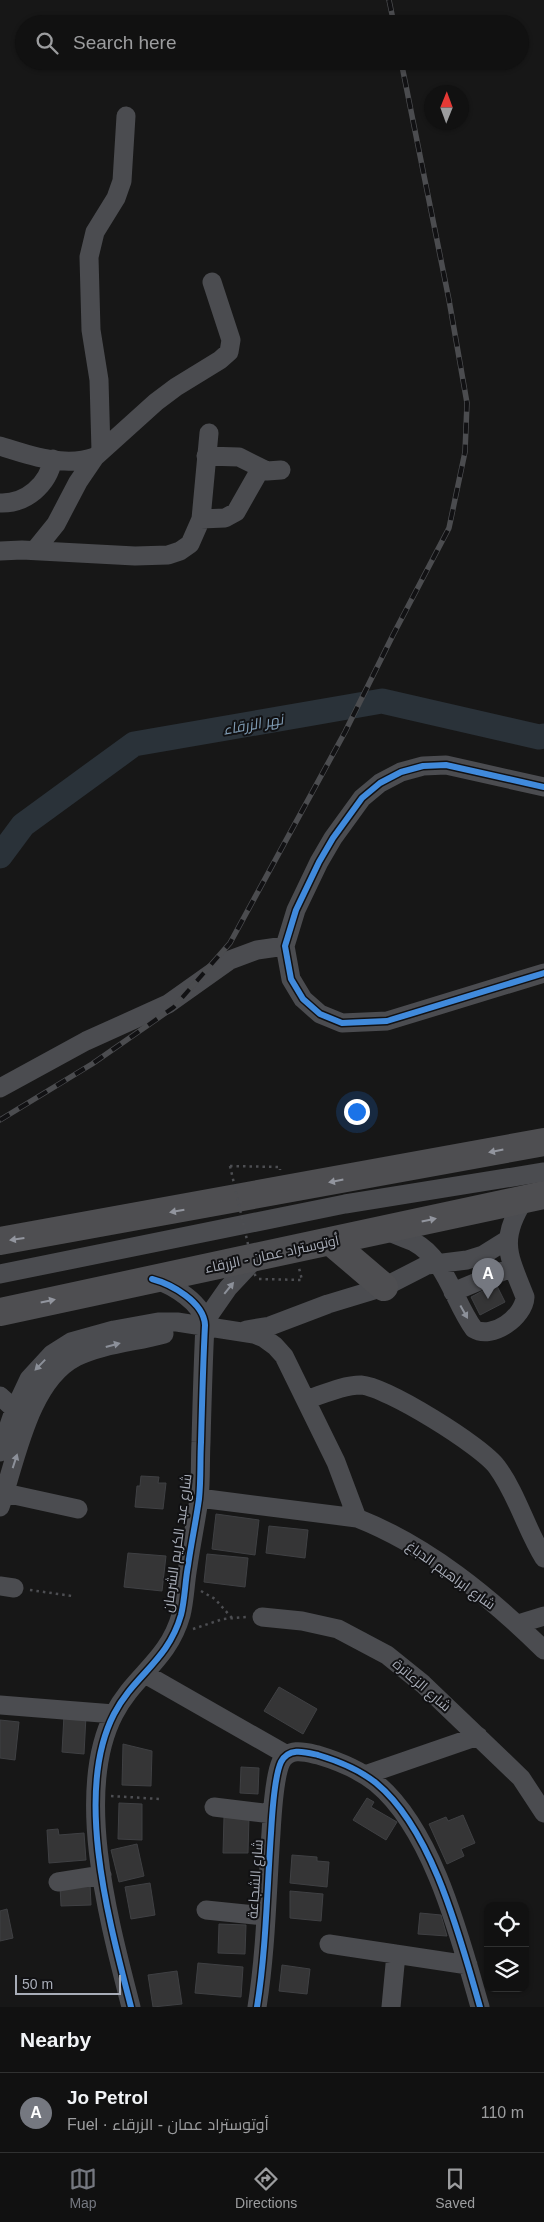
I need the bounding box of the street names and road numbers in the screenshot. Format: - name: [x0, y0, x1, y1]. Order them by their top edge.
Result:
- street label: أوتوستراد عمان - الزرقاء: [203, 1231, 341, 1276]
- street label: شارع عبد الكريم الشرمان: [159, 1473, 197, 1614]
- street label: شارع ابراهيم الدباغ: [402, 1538, 498, 1614]
- street label: شارع الزعاترة: [389, 1656, 454, 1715]
- street label: شارع الشجاعة: [244, 1839, 267, 1919]

